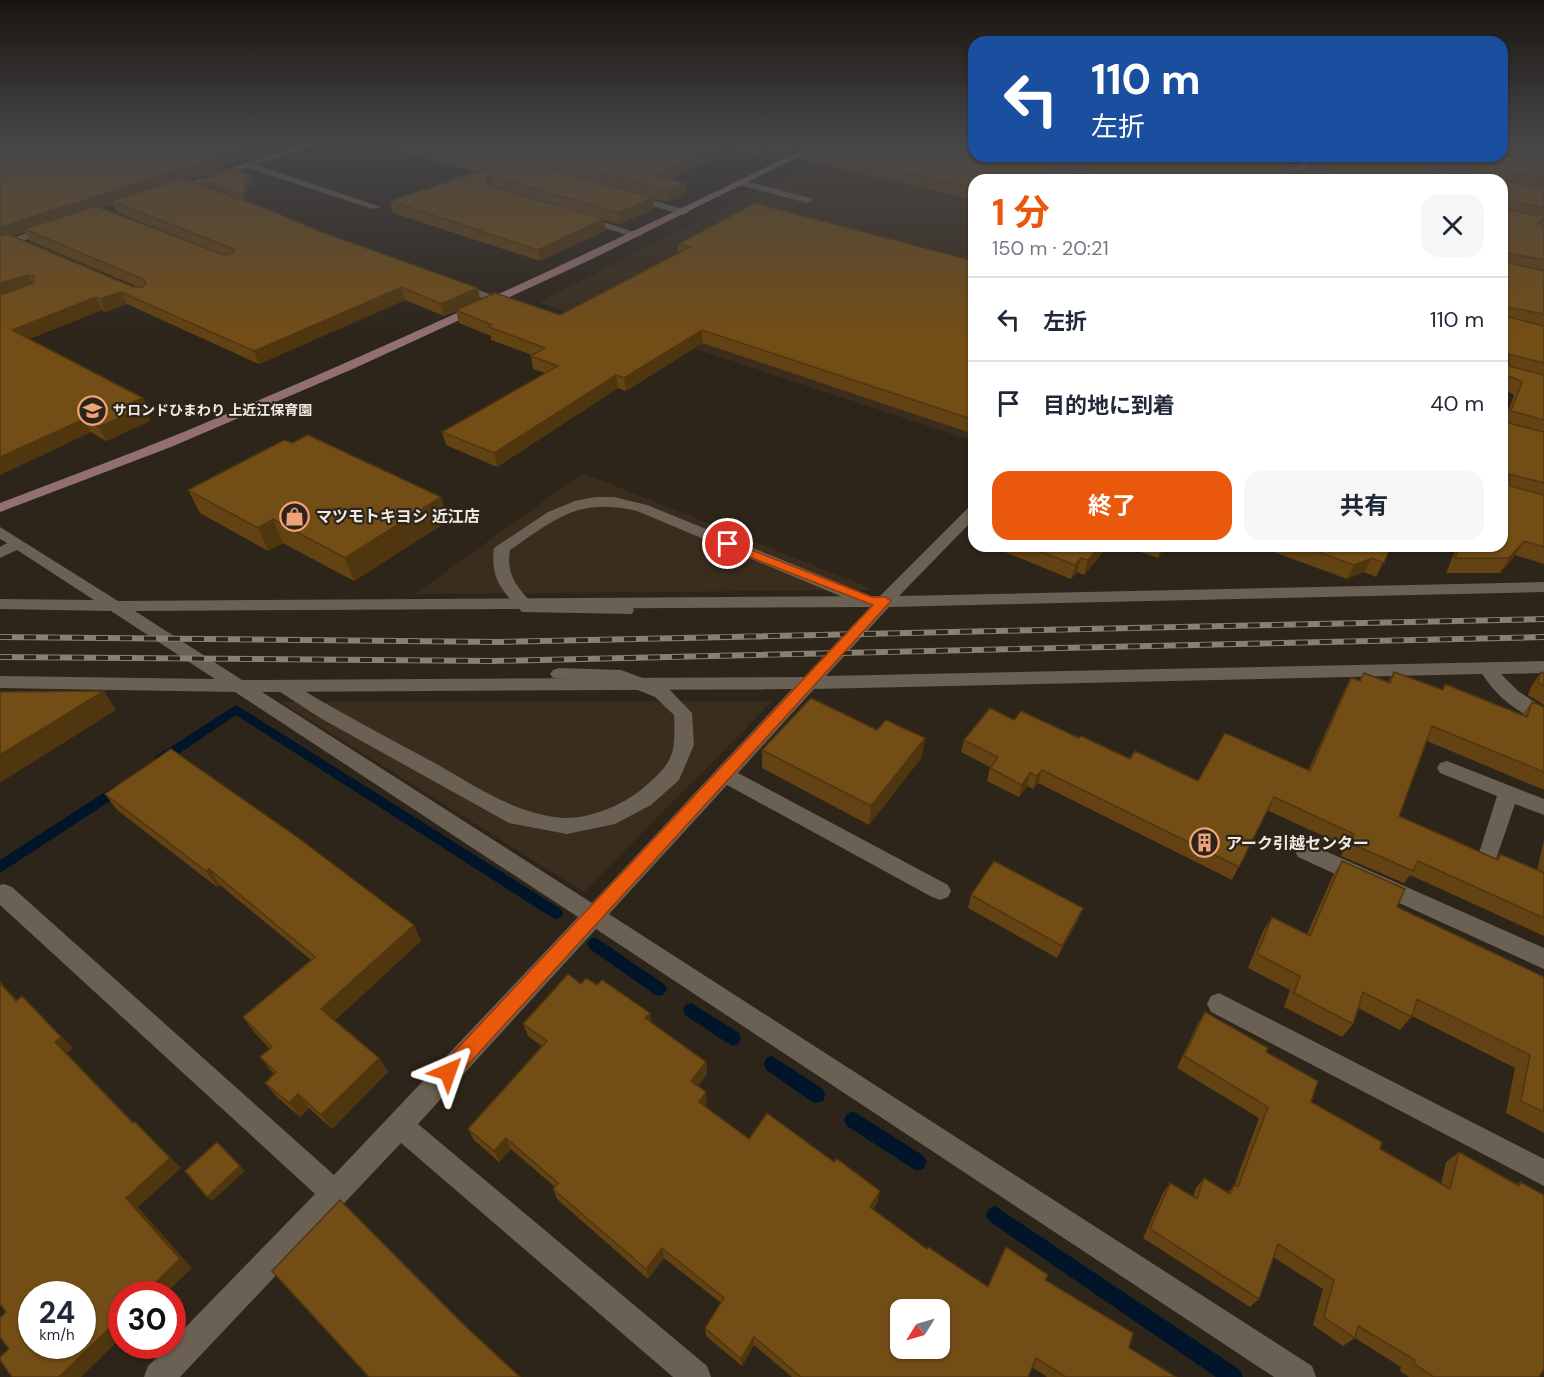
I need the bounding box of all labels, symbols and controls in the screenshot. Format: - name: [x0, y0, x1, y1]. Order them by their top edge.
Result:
- text: 110 m: [1091, 52, 1201, 107]
- icon: left: [992, 60, 1070, 138]
- text: 左折: [1091, 109, 1145, 144]
- text: 1 分: [992, 189, 1050, 236]
- button: close: [1421, 194, 1484, 257]
- text: 150 m · 20:21: [992, 235, 1109, 261]
- icon: left: [992, 303, 1025, 336]
- text: 110 m: [1430, 305, 1484, 334]
- text: 左折: [1043, 307, 1087, 336]
- icon: arrive: [992, 387, 1025, 420]
- text: 40 m: [1430, 389, 1484, 418]
- text: 目的地に到着: [1043, 391, 1175, 420]
- school or university icon: サロンドひまわり 上近江保育園: [76, 394, 108, 426]
- place label: サロンドひまわり 上近江保育園: [113, 401, 312, 419]
- button: 終了: [992, 471, 1232, 540]
- button: 共有: [1244, 471, 1484, 540]
- shop icon: マツモトキヨシ 近江店: [279, 500, 311, 532]
- place label: マツモトキヨシ 近江店: [316, 506, 480, 527]
- pin: [702, 518, 753, 569]
- icon: arrive: [711, 527, 744, 560]
- building icon: アーク引越センター: [1189, 827, 1221, 859]
- place label: アーク引越センター: [1226, 833, 1369, 854]
- position arrow: [416, 1040, 480, 1104]
- speed limit sign: 30: [108, 1281, 186, 1359]
- text: 24: [39, 1293, 75, 1332]
- north arrow: [890, 1299, 950, 1359]
- map controls: [890, 1299, 950, 1359]
- text: km/h: [39, 1325, 75, 1345]

